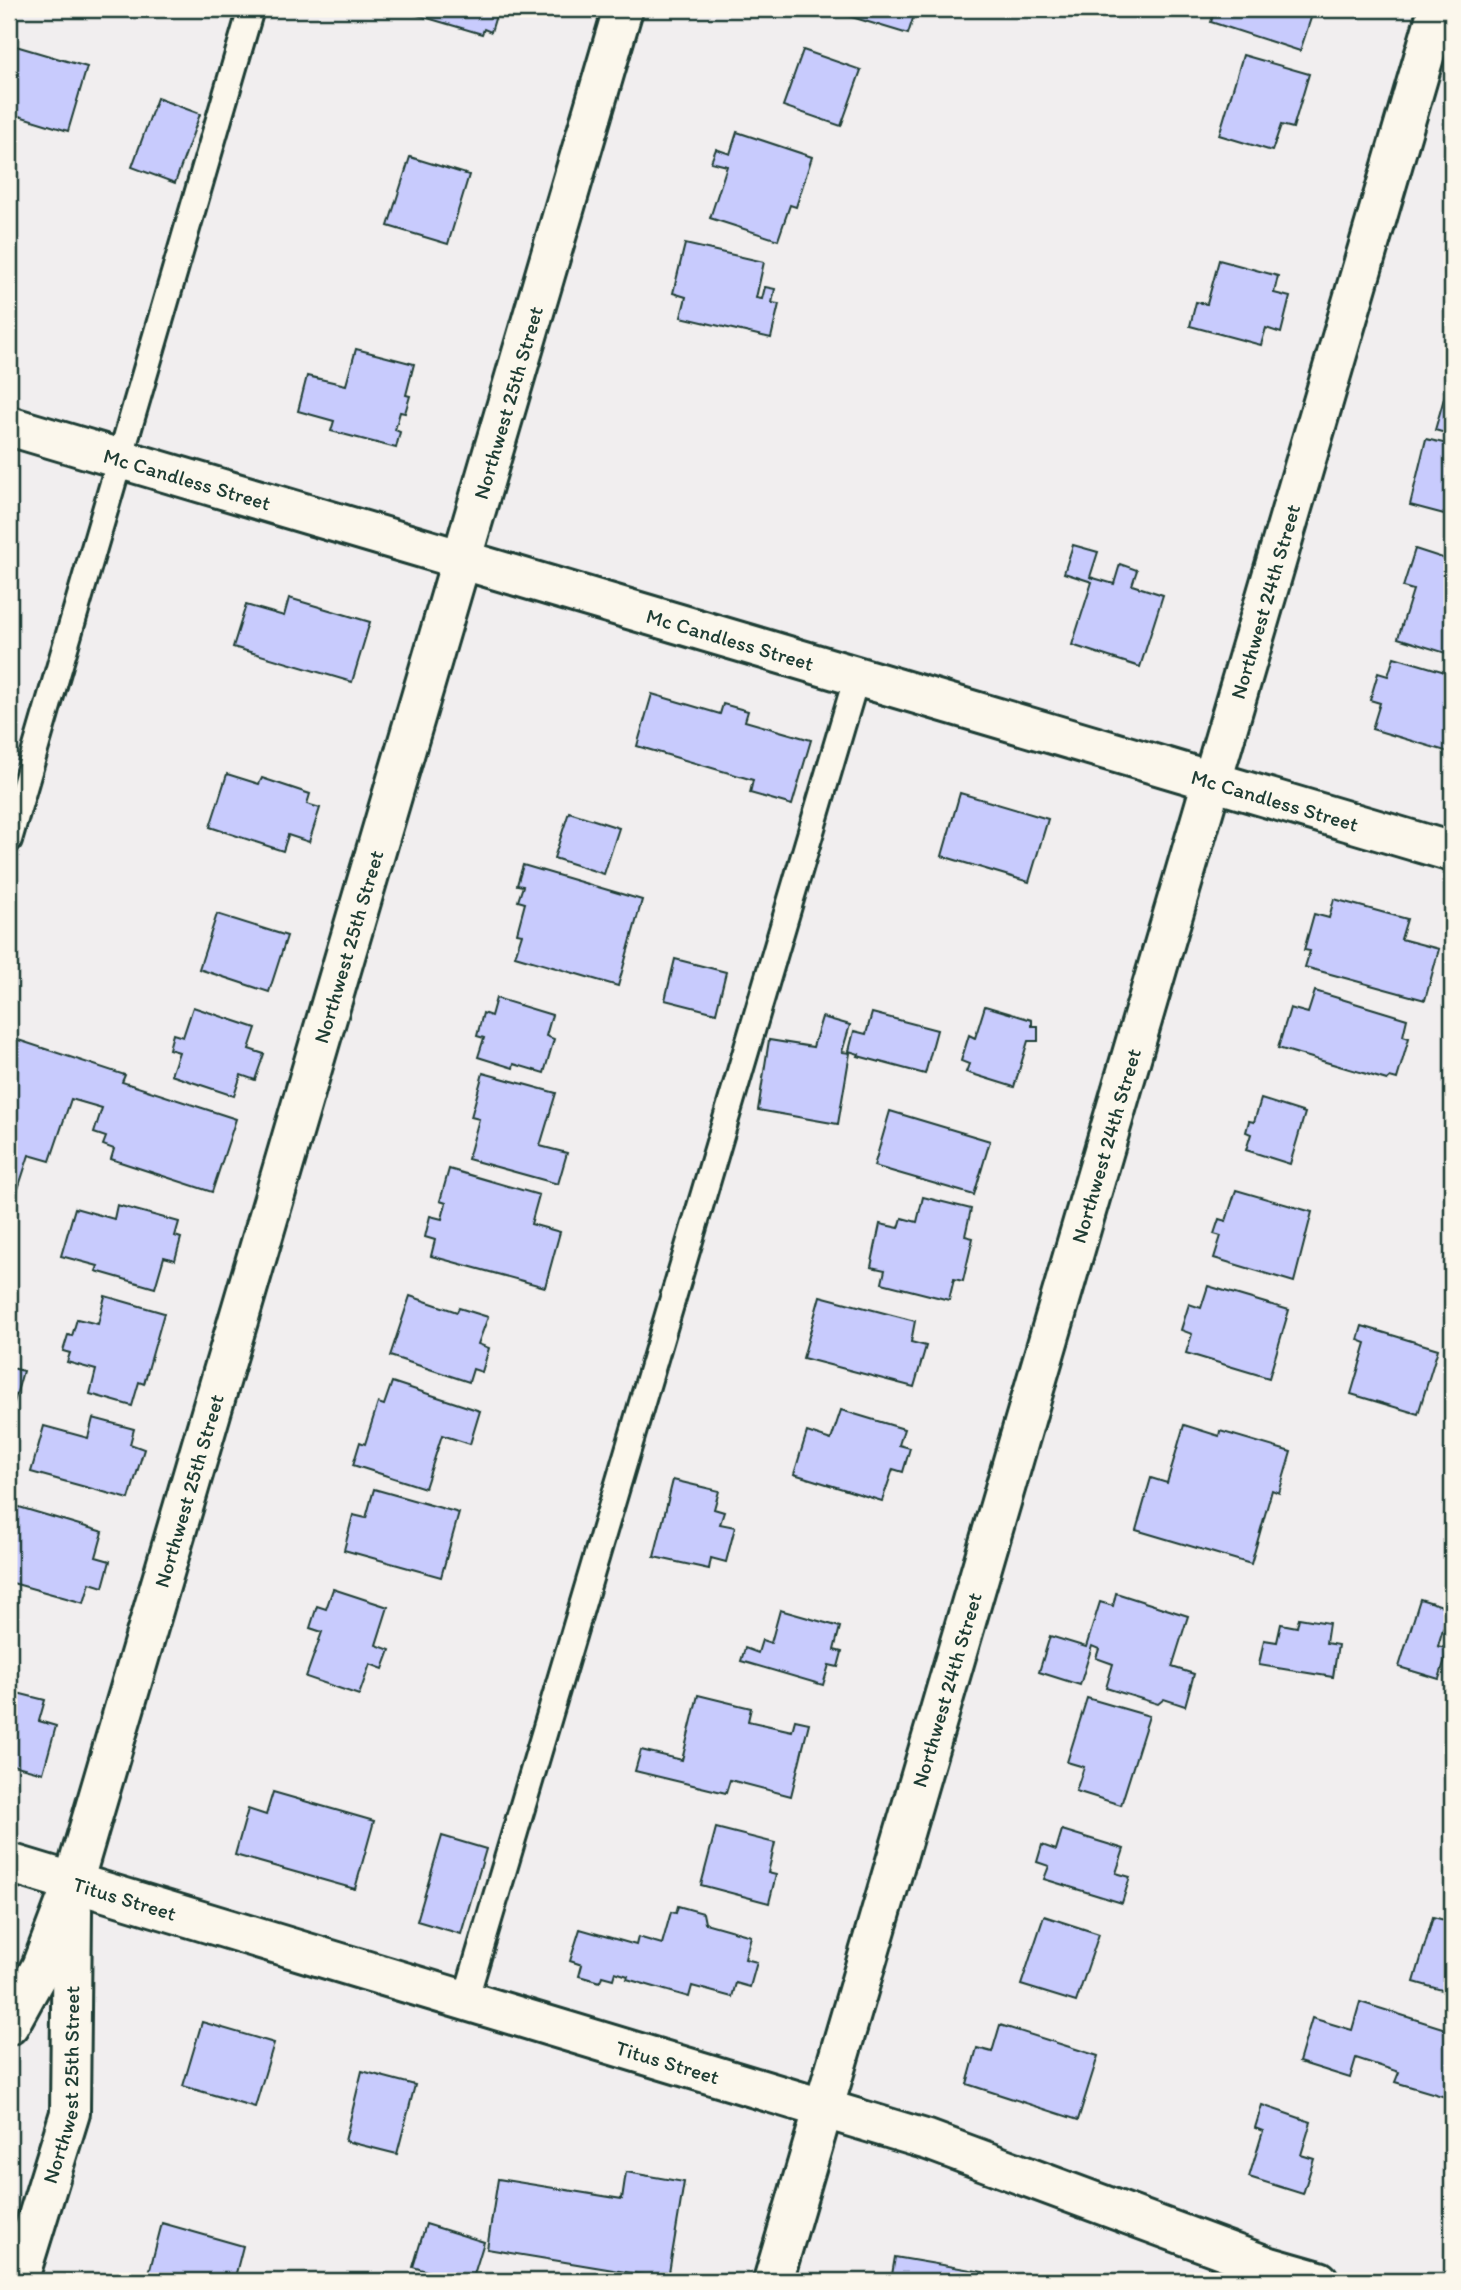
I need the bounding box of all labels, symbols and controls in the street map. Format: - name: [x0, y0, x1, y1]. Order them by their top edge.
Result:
- street label: Northwest 25th Street: [467, 303, 548, 502]
- street label: Mc Candless Street: [101, 442, 274, 515]
- street label: Northwest 24th Street: [1224, 501, 1305, 702]
- street label: Mc Candless Street: [644, 602, 817, 675]
- street label: Mc Candless Street: [1188, 763, 1362, 836]
- street label: Northwest 25th Street: [308, 847, 388, 1046]
- street label: Northwest 24th Street: [1065, 1045, 1146, 1246]
- street label: Northwest 25th Street: [148, 1391, 228, 1590]
- street label: Northwest 24th Street: [906, 1589, 986, 1790]
- street label: Titus Street: [70, 1871, 180, 1925]
- street label: Northwest 25th Street: [37, 1986, 84, 2186]
- street label: Titus Street: [613, 2034, 723, 2089]

